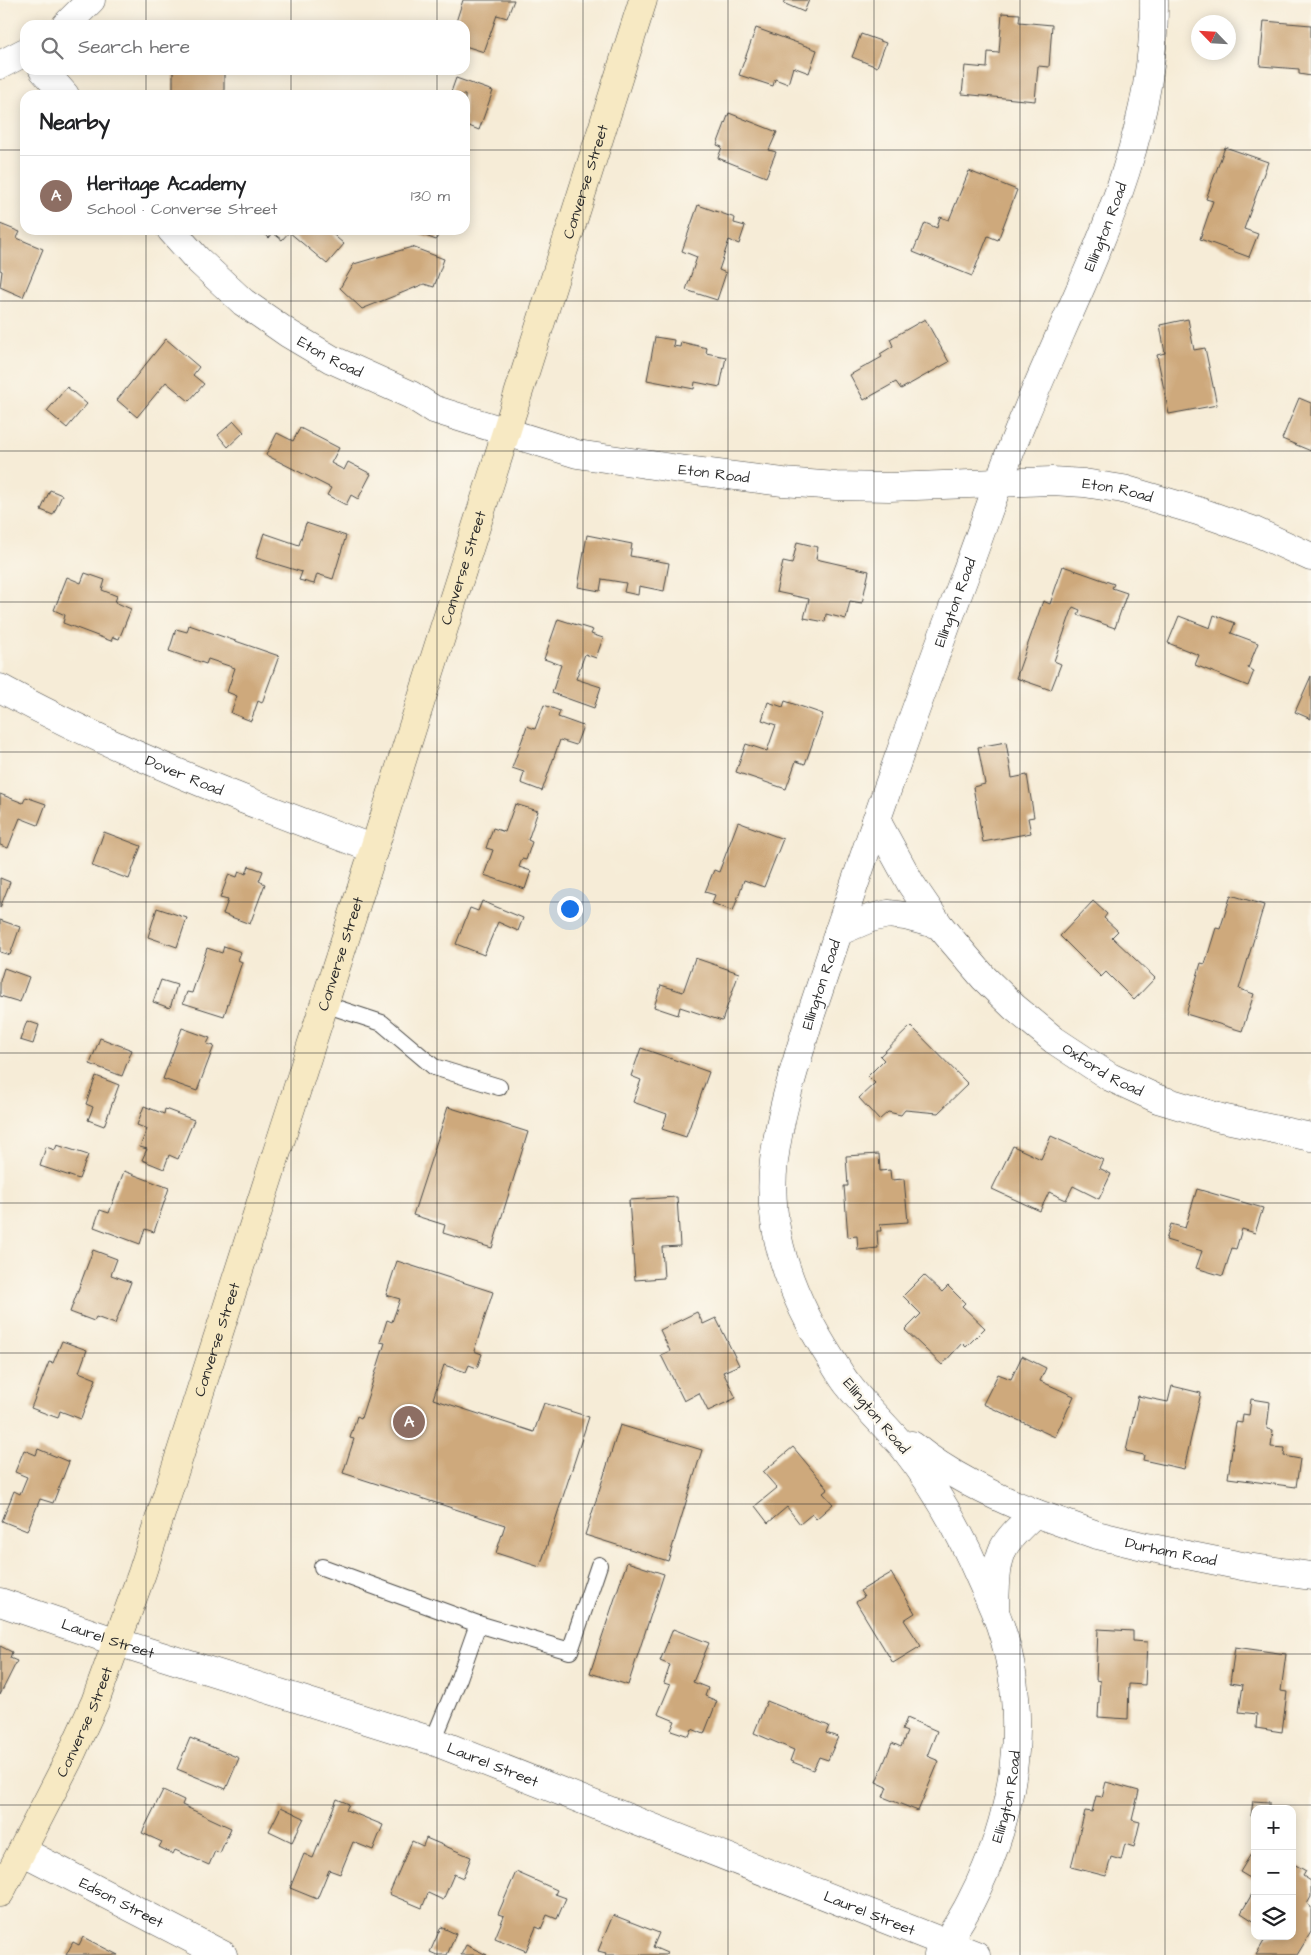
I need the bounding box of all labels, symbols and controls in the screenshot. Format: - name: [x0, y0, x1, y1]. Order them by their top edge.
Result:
- north arrow: [1191, 15, 1236, 60]
- search box: [20, 20, 470, 75]
- icon: search: [38, 34, 66, 62]
- text: Search here: [78, 34, 190, 61]
- text: Nearby: [40, 108, 110, 137]
- street label: Converse Street: [558, 122, 613, 241]
- text: Heritage Academy: [87, 171, 246, 198]
- street label: Ellington Road: [1079, 179, 1132, 274]
- text: A: [51, 185, 61, 207]
- text: 130 m: [411, 185, 450, 207]
- text: School · Converse Street: [87, 198, 277, 220]
- street label: Eton Road: [293, 331, 366, 383]
- street label: Eton Road: [677, 459, 751, 488]
- street label: Eton Road: [1081, 472, 1156, 508]
- street label: Converse Street: [435, 508, 491, 627]
- street label: Ellington Road: [929, 555, 981, 650]
- street label: Dover Road: [142, 749, 227, 801]
- street label: Converse Street: [312, 894, 369, 1013]
- your location: [557, 896, 583, 922]
- street label: Ellington Road: [796, 937, 846, 1032]
- street label: Oxford Road: [1058, 1038, 1147, 1102]
- street label: Converse Street: [189, 1280, 245, 1399]
- street label: Ellington Road: [837, 1373, 914, 1459]
- pin: A: [393, 1403, 425, 1441]
- street label: Durham Road: [1123, 1532, 1219, 1571]
- street label: Laurel Street: [59, 1613, 157, 1664]
- street label: Converse Street: [51, 1664, 118, 1781]
- street label: Laurel Street: [444, 1737, 542, 1792]
- street label: Ellington Road: [986, 1750, 1026, 1846]
- map controls: [1251, 1805, 1296, 1940]
- button: +: [1251, 1805, 1296, 1850]
- button: −: [1251, 1850, 1296, 1895]
- street label: Edson Street: [76, 1872, 167, 1933]
- street label: Laurel Street: [821, 1886, 918, 1941]
- button: layers: [1251, 1895, 1296, 1940]

